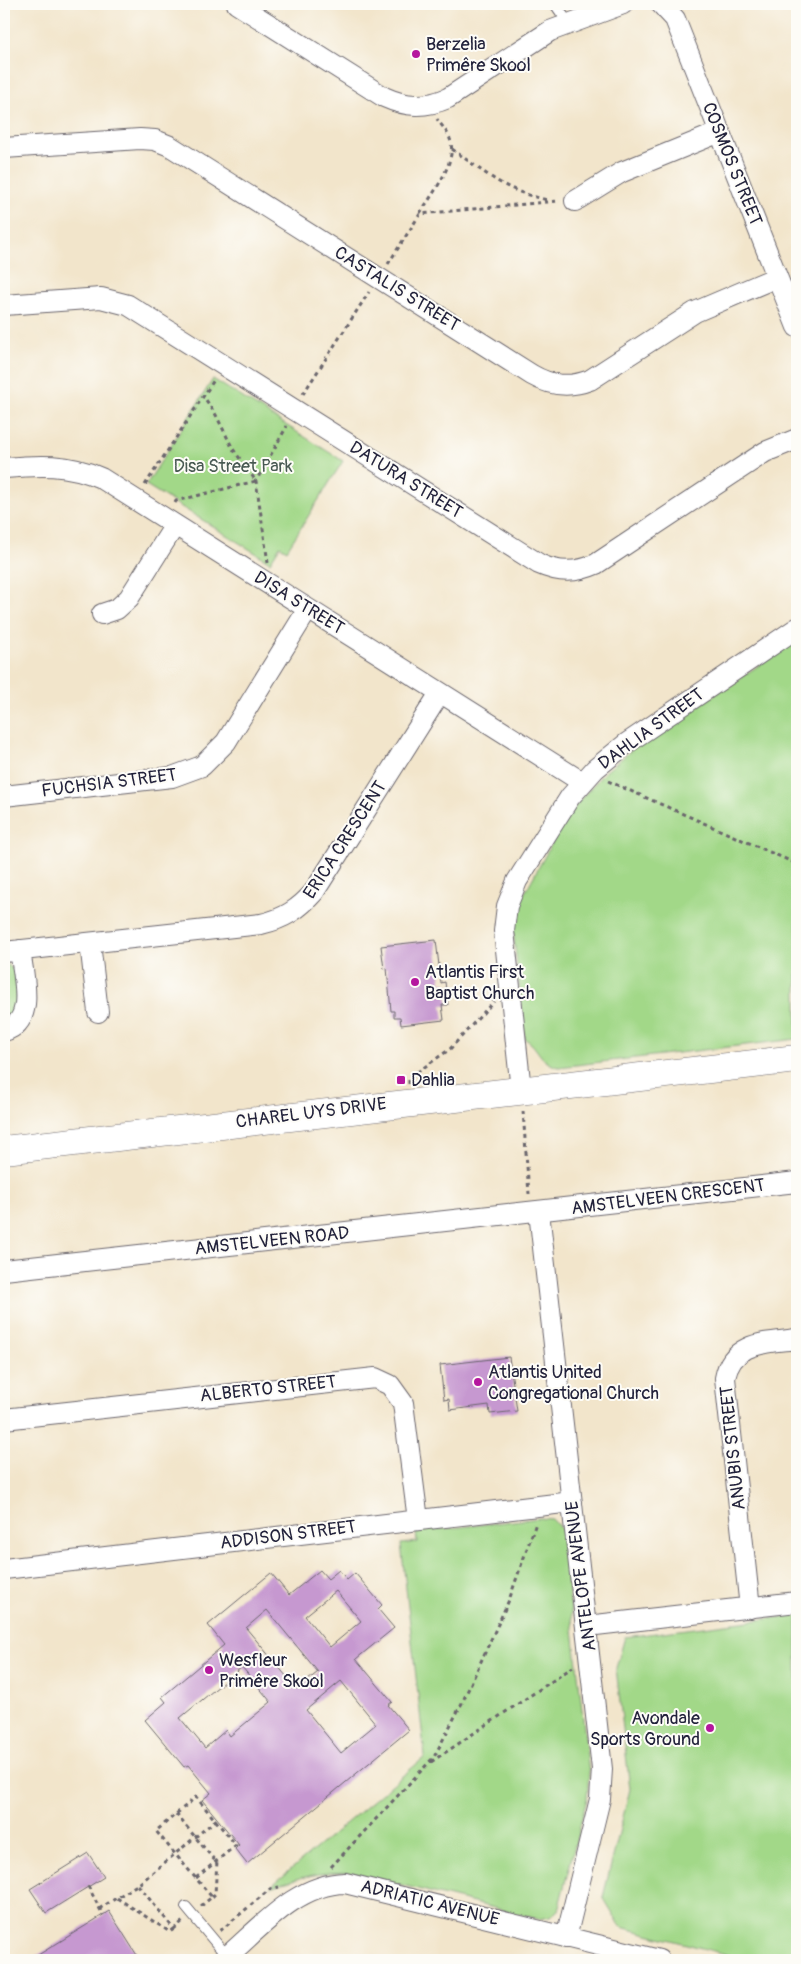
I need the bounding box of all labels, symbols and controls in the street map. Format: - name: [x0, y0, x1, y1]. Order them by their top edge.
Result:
- place label: Berzelia Primêre Skool: [426, 33, 531, 77]
- marker: Berzelia Primêre Skool: [410, 48, 422, 60]
- street label: COSMOS STREET: [697, 99, 767, 229]
- street label: CASTALIS STREET: [330, 241, 464, 337]
- street label: DATURA STREET: [345, 436, 467, 524]
- park label: Disa Street Park: [173, 455, 293, 478]
- street label: DISA STREET: [250, 566, 348, 640]
- street label: DAHLIA STREET: [594, 683, 708, 775]
- street label: FUCHSIA STREET: [40, 763, 178, 803]
- street label: ERICA CRESCENT: [298, 777, 392, 903]
- place label: Atlantis First Baptist Church: [425, 961, 534, 1005]
- marker: Atlantis First Baptist Church: [409, 976, 421, 988]
- place label: Dahlia: [411, 1069, 455, 1092]
- marker: Dahlia: [395, 1074, 407, 1086]
- street label: CHAREL UYS DRIVE: [234, 1092, 388, 1134]
- street label: AMSTELVEEN CRESCENT: [570, 1174, 766, 1220]
- street label: AMSTELVEEN ROAD: [194, 1221, 350, 1261]
- place label: Atlantis United Congregational Church: [488, 1361, 659, 1405]
- street label: ALBERTO STREET: [199, 1370, 337, 1408]
- marker: Atlantis United Congregational Church: [472, 1376, 484, 1388]
- street label: ANUBIS STREET: [715, 1385, 751, 1511]
- street label: ANTELOPE AVENUE: [560, 1500, 602, 1652]
- street label: ADDISON STREET: [219, 1515, 357, 1555]
- place label: Wesfleur Primêre Skool: [219, 1649, 324, 1693]
- marker: Wesfleur Primêre Skool: [203, 1664, 215, 1676]
- place label: Avondale Sports Ground: [590, 1707, 700, 1751]
- marker: Avondale Sports Ground: [704, 1722, 716, 1734]
- street label: ADRIATIC AVENUE: [358, 1875, 502, 1931]

